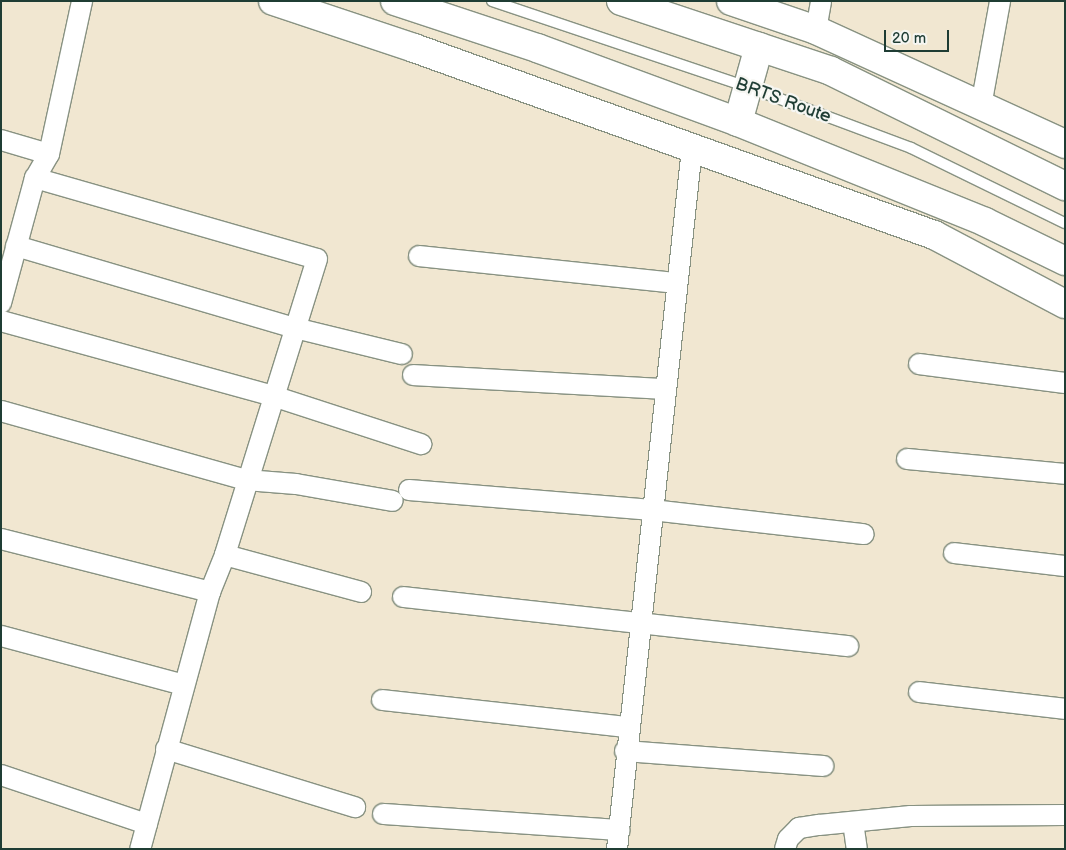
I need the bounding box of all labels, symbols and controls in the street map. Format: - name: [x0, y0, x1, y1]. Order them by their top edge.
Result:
- scale bar: [886, 20, 951, 52]
- text: 20 m: [892, 29, 926, 48]
- street label: BRTS Route: [732, 74, 834, 128]

